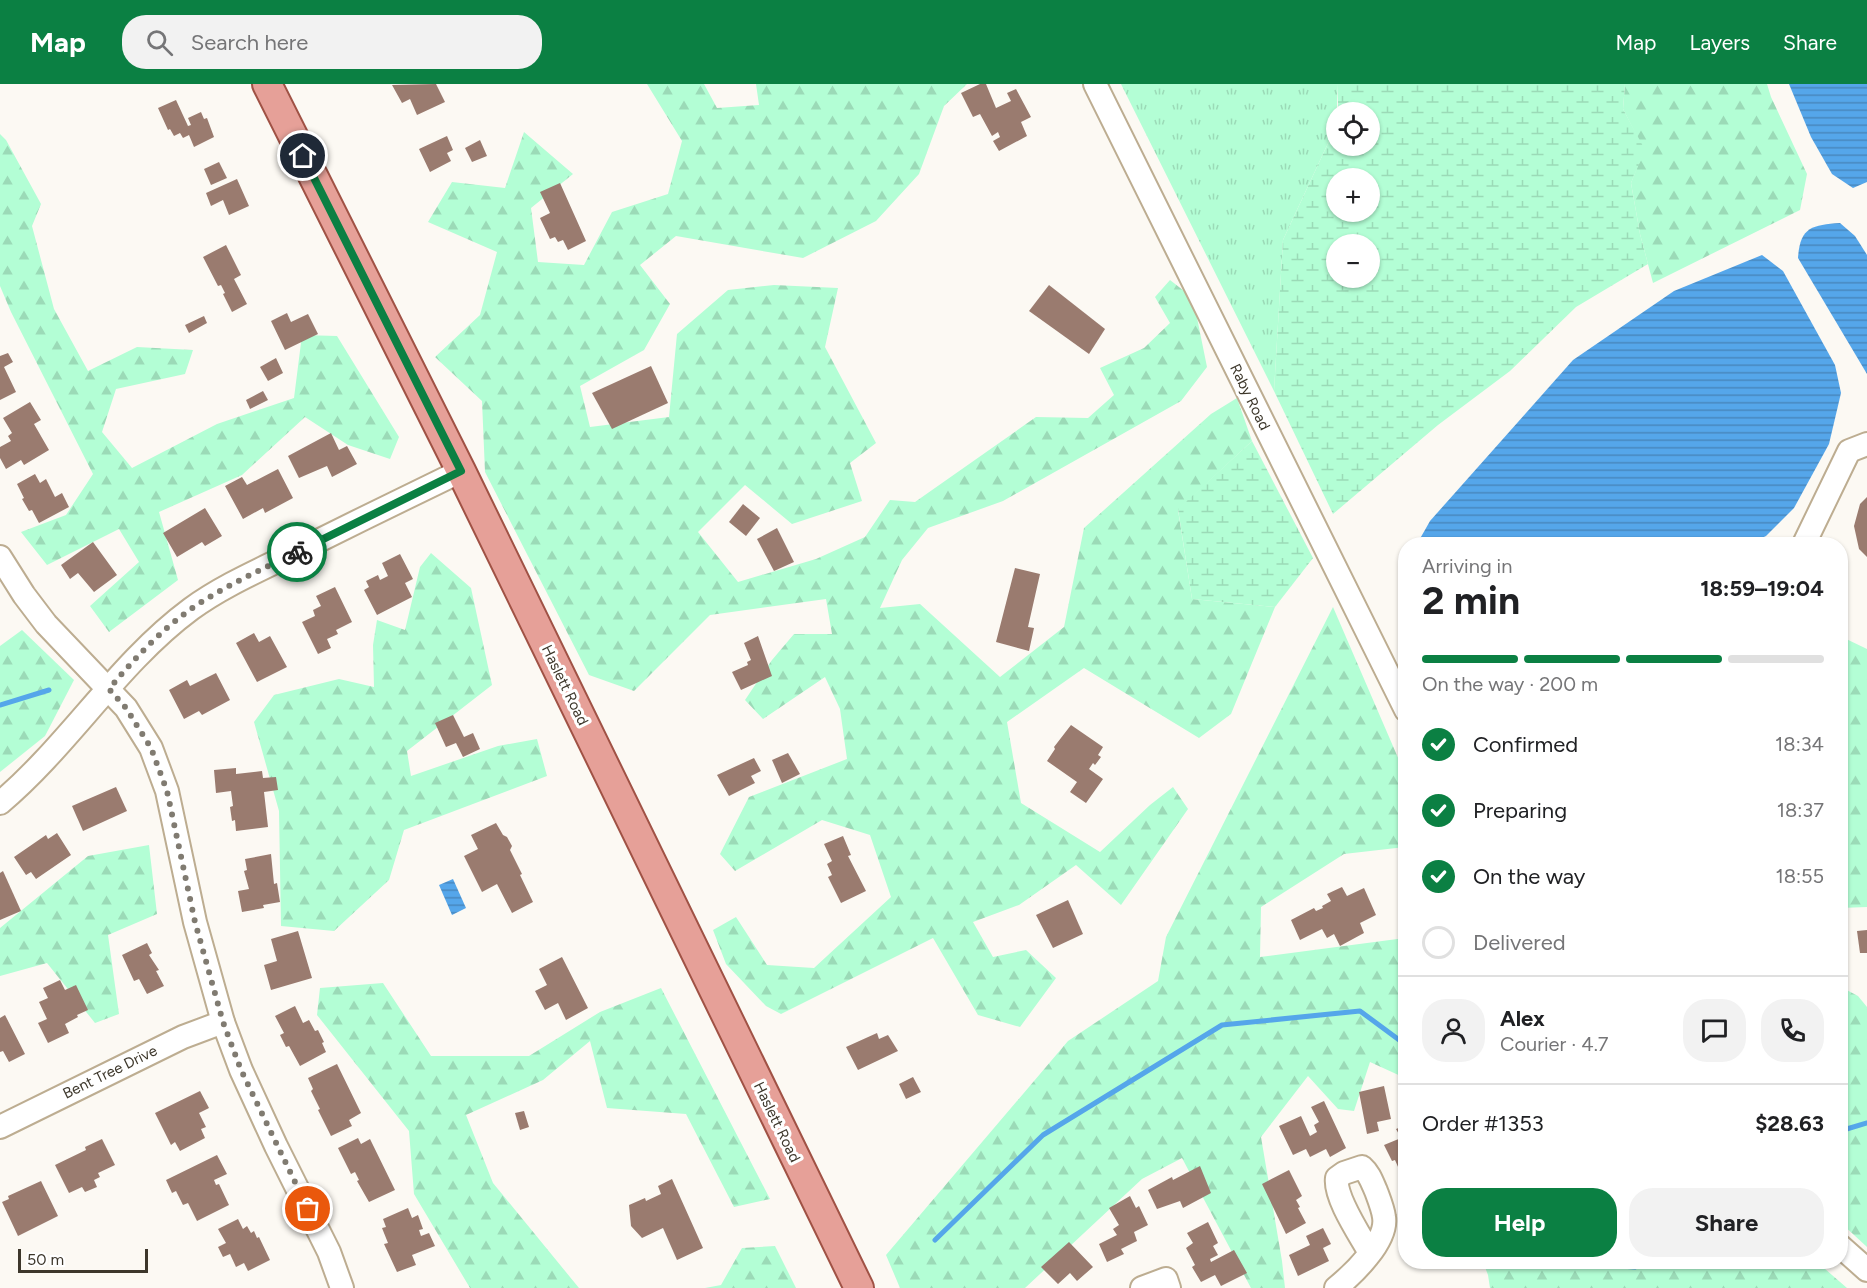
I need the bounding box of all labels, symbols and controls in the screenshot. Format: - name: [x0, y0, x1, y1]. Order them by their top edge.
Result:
- search box: [122, 15, 542, 69]
- text: Map: [30, 25, 86, 59]
- icon: search: [143, 26, 176, 59]
- text: Search here: [191, 29, 308, 56]
- text: Map: [1616, 30, 1656, 55]
- text: Layers: [1689, 30, 1750, 55]
- text: Share: [1783, 30, 1837, 55]
- map controls: [1326, 102, 1380, 288]
- button: locate: [1326, 102, 1380, 156]
- pin: [277, 130, 328, 181]
- icon: home: [286, 139, 319, 172]
- button: +: [1326, 168, 1380, 222]
- button: −: [1326, 234, 1380, 288]
- street label: Raby Road: [1226, 361, 1274, 433]
- courier: [267, 522, 327, 582]
- icon: bike: [281, 536, 314, 569]
- text: Arriving in: [1422, 554, 1512, 578]
- text: 18:59–19:04: [1700, 575, 1824, 602]
- text: 2 min: [1422, 577, 1520, 624]
- street label: Haslett Road: [538, 642, 592, 728]
- text: On the way · 200 m: [1422, 672, 1598, 696]
- icon: check: [1422, 728, 1455, 761]
- text: Confirmed: [1473, 731, 1578, 758]
- text: 18:34: [1775, 732, 1824, 756]
- icon: check: [1422, 794, 1455, 827]
- text: Preparing: [1473, 797, 1567, 824]
- text: 18:37: [1777, 798, 1824, 822]
- icon: check: [1422, 860, 1455, 893]
- text: On the way: [1473, 863, 1585, 890]
- text: 18:55: [1775, 864, 1824, 888]
- text: Delivered: [1473, 929, 1566, 956]
- button: person: [1422, 999, 1485, 1062]
- button: chat: [1683, 999, 1746, 1062]
- button: phone: [1761, 999, 1824, 1062]
- text: Alex: [1500, 1005, 1545, 1032]
- text: Courier · 4.7: [1500, 1032, 1609, 1056]
- street label: Bent Tree Drive: [60, 1041, 160, 1103]
- street label: Haslett Road: [750, 1079, 804, 1165]
- text: Order #1353: [1422, 1110, 1544, 1137]
- text: $28.63: [1755, 1110, 1824, 1137]
- pin: [282, 1183, 333, 1234]
- button: Help: [1422, 1188, 1617, 1257]
- button: Share: [1629, 1188, 1824, 1257]
- icon: bag: [291, 1192, 324, 1225]
- scale bar: [18, 1246, 148, 1274]
- text: 50 m: [27, 1250, 64, 1269]

